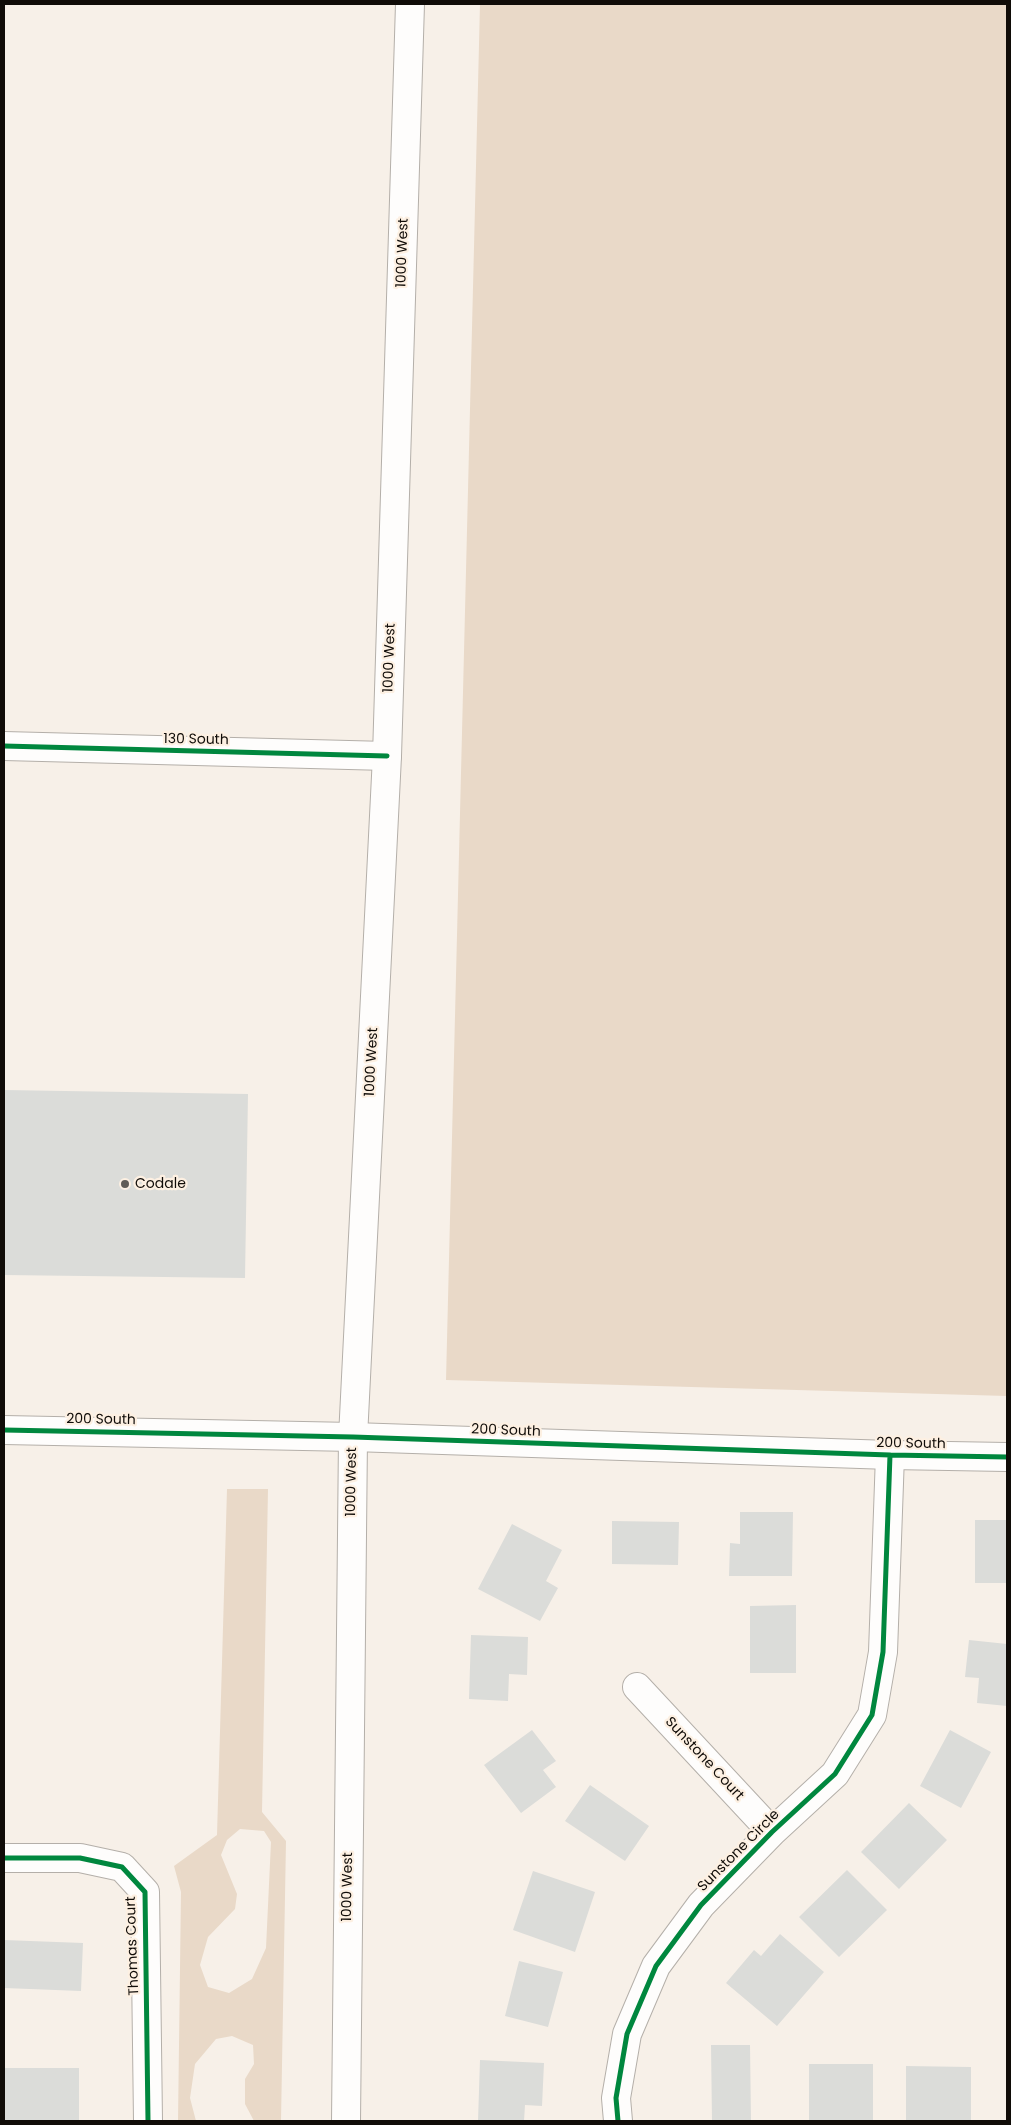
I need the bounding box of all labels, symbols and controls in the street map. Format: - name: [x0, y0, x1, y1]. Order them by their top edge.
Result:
- street label: 1000 West: [393, 218, 413, 288]
- street label: 1000 West: [380, 623, 400, 693]
- street label: 130 South: [163, 731, 229, 749]
- street label: 1000 West: [362, 1027, 382, 1097]
- place label: Codale: [135, 1176, 186, 1192]
- marker: Codale: [119, 1178, 131, 1190]
- street label: 200 South: [66, 1411, 136, 1429]
- street label: 200 South: [471, 1421, 541, 1441]
- street label: 200 South: [876, 1435, 946, 1453]
- street label: 1000 West: [343, 1447, 361, 1517]
- street label: Sunstone Court: [661, 1714, 747, 1804]
- street label: Sunstone Circle: [695, 1807, 783, 1895]
- street label: 1000 West: [339, 1852, 357, 1922]
- street label: Thomas Court: [123, 1896, 143, 1996]

